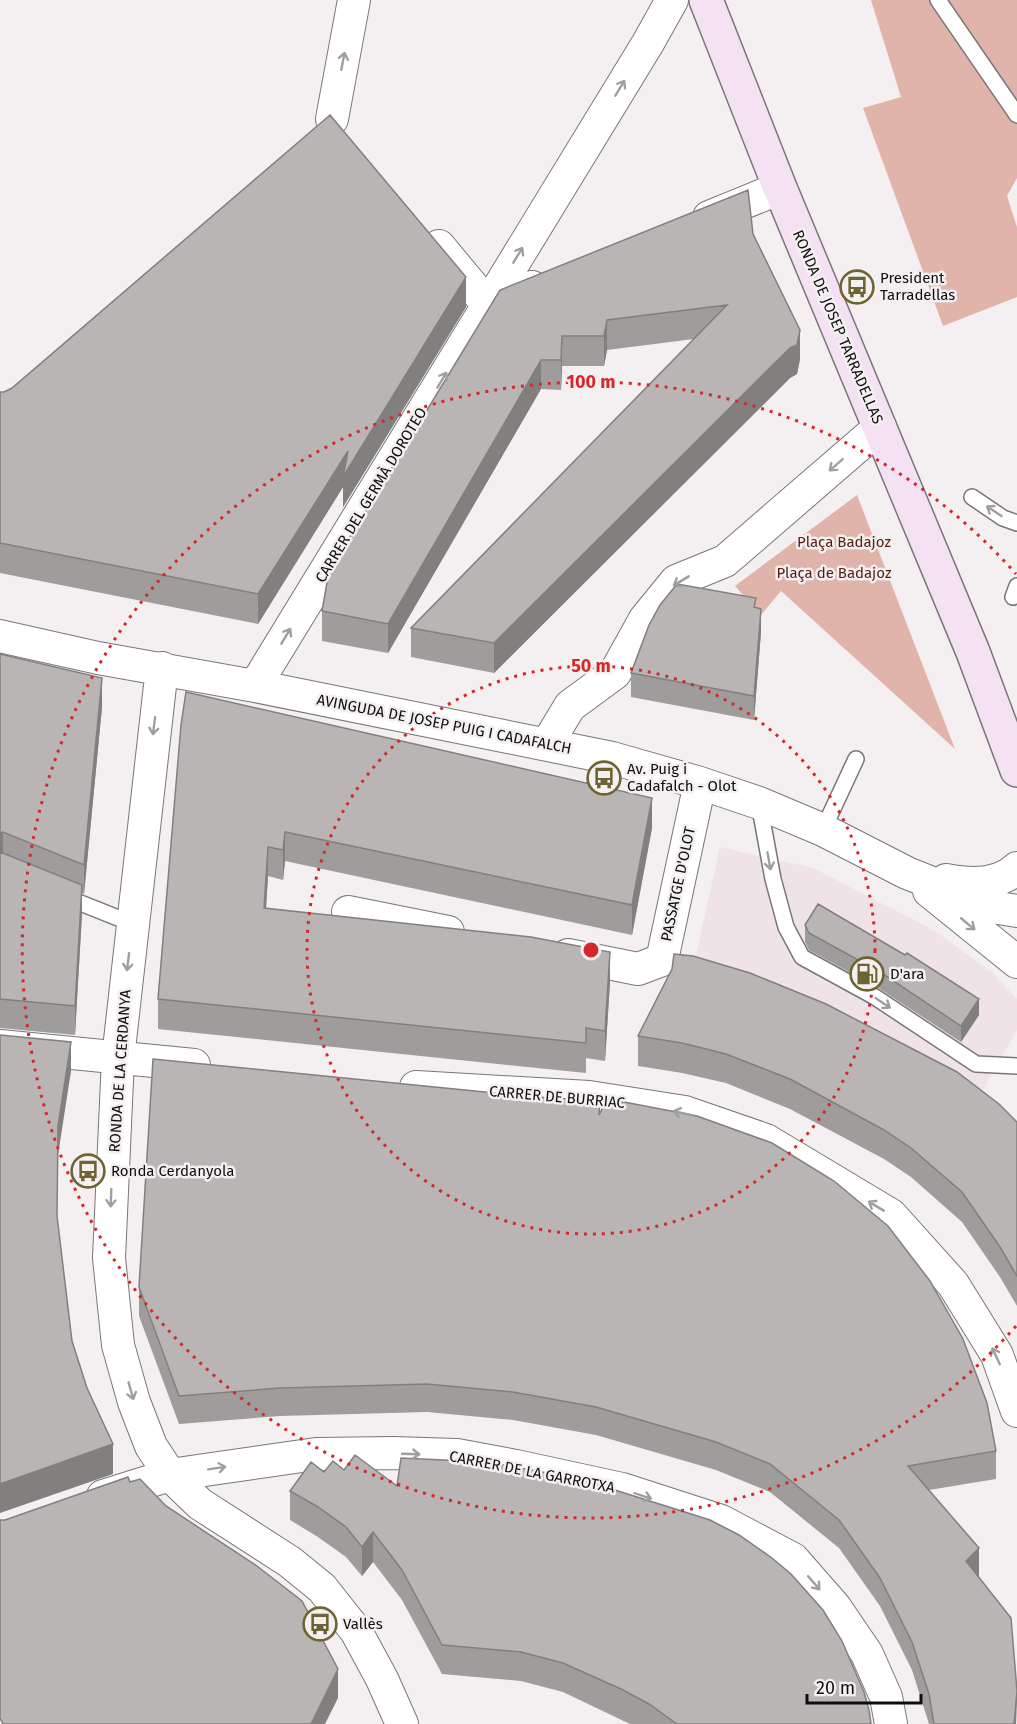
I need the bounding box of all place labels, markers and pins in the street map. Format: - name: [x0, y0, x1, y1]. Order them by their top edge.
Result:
- bus stop icon: President Tarradellas: [839, 269, 875, 305]
- place label: President Tarradellas: [880, 269, 955, 304]
- bus stop icon: Av. Puig i Cadafalch - Olot: [586, 760, 622, 796]
- place label: Av. Puig i Cadafalch - Olot: [627, 760, 737, 795]
- centre of rings: [581, 940, 601, 960]
- fuel station icon: D'ara: [849, 956, 885, 992]
- place label: D'ara: [890, 965, 924, 983]
- bus stop icon: Ronda Cerdanyola: [70, 1153, 106, 1189]
- place label: Ronda Cerdanyola: [111, 1162, 235, 1180]
- bus stop icon: Vallès: [302, 1606, 338, 1642]
- place label: Vallès: [343, 1615, 383, 1633]

